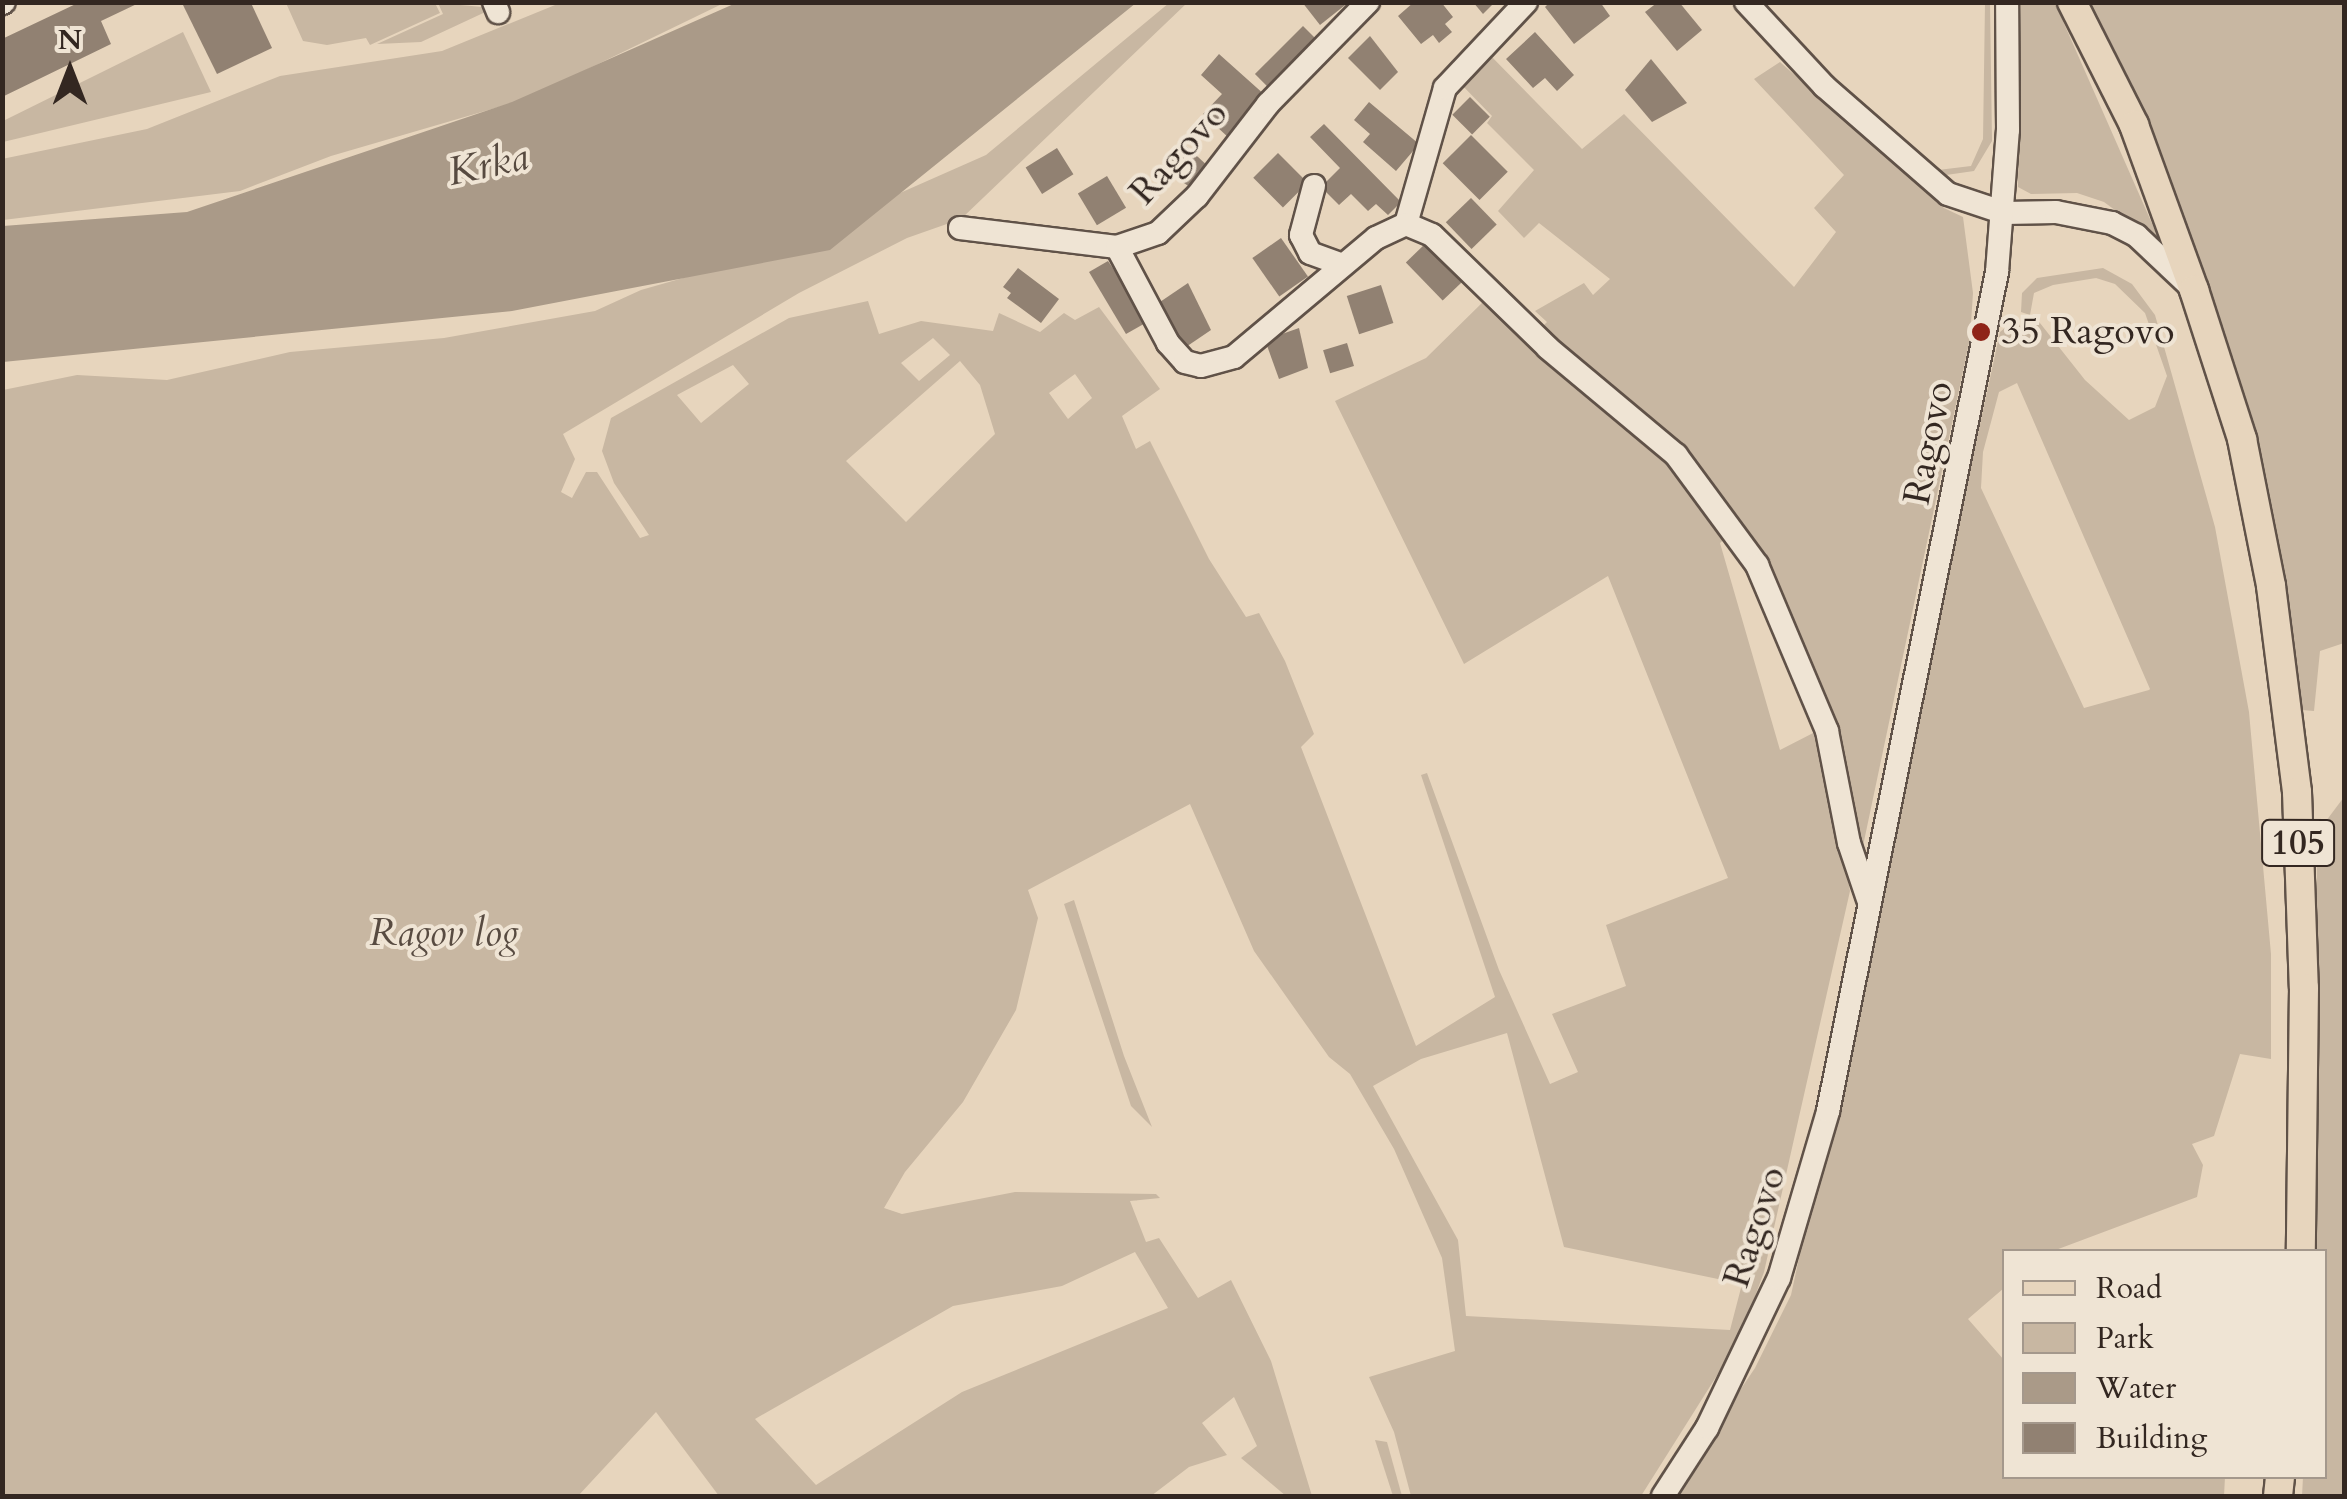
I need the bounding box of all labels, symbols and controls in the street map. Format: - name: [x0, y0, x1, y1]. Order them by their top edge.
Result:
- north arrow: [20, 20, 120, 120]
- text: N: [58, 21, 82, 59]
- street label: Ragovo: [1120, 92, 1238, 214]
- water label: Krka: [443, 133, 533, 197]
- place label: 35 Ragovo: [2001, 309, 2174, 355]
- marker: 35 Ragovo: [1970, 321, 1992, 343]
- street label: Ragovo: [1895, 378, 1963, 508]
- road number: 105: [2260, 813, 2336, 873]
- park label: Ragov log: [369, 911, 519, 957]
- street label: Ragovo: [1714, 1161, 1796, 1293]
- legend: [2002, 1249, 2327, 1479]
- text: Road: [2096, 1268, 2162, 1309]
- text: Park: [2096, 1318, 2154, 1359]
- text: Water: [2096, 1368, 2176, 1409]
- text: Building: [2096, 1418, 2207, 1459]

